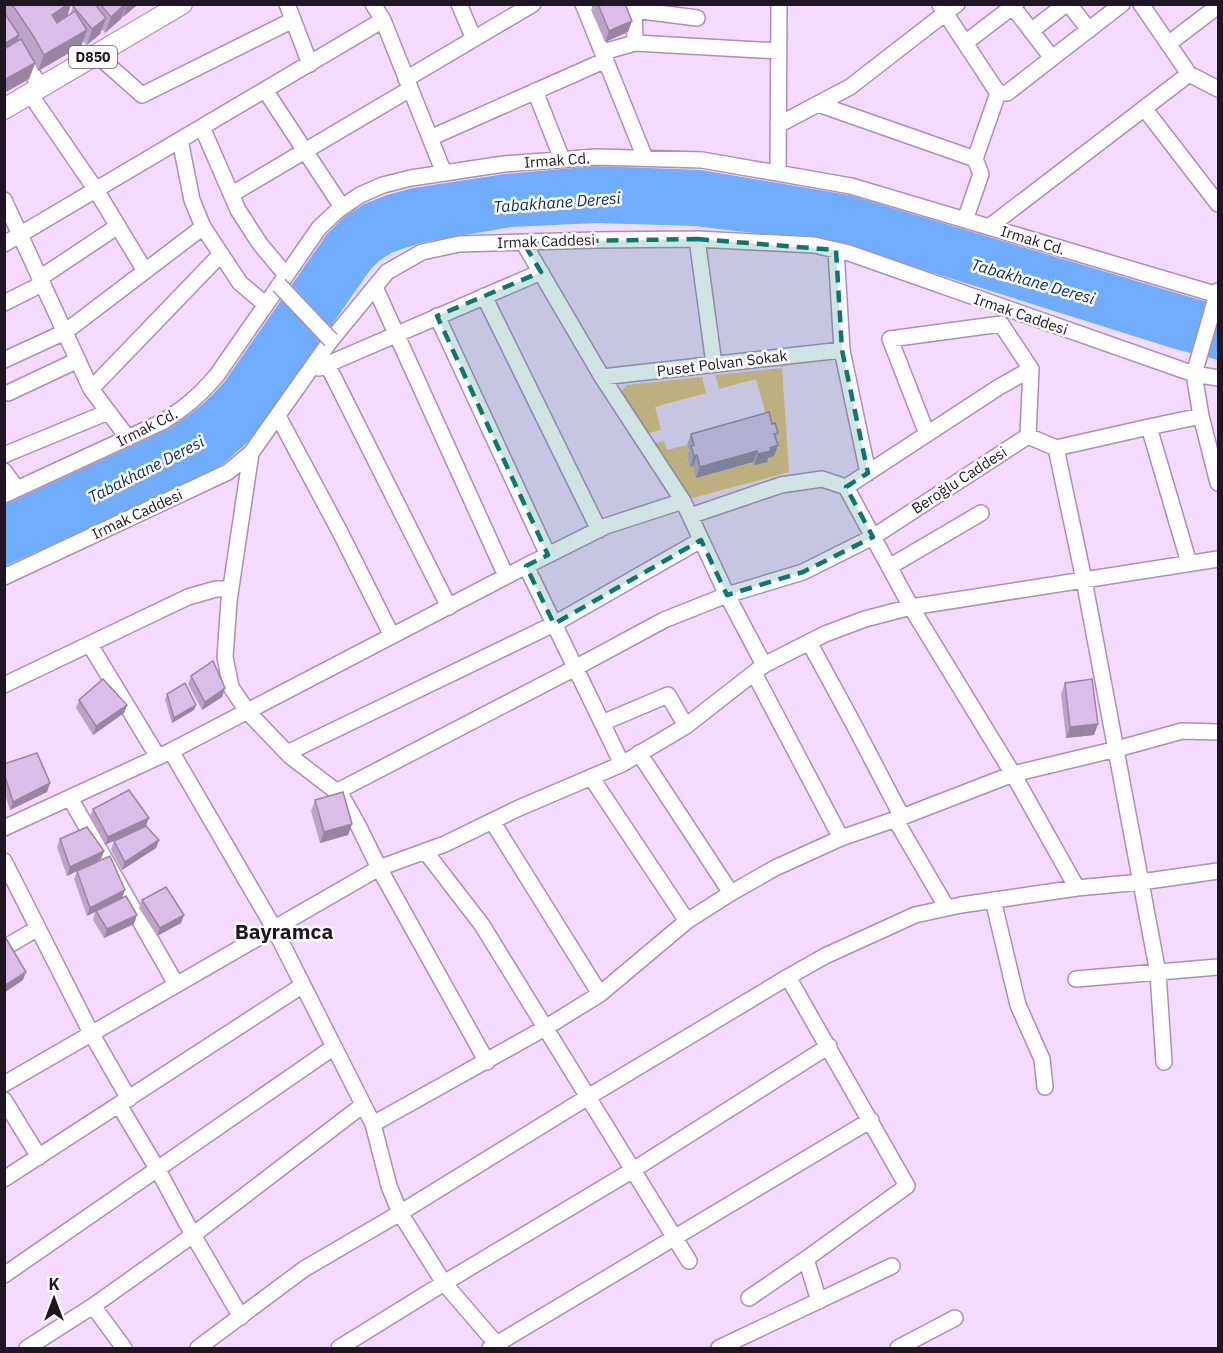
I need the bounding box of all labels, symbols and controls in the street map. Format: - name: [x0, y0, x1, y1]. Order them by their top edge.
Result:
- road number: D850: [69, 46, 117, 68]
- street label: Irmak Cd.: [523, 148, 591, 172]
- water label: Tabakhane Deresi: [493, 188, 622, 216]
- street label: Irmak Cd.: [999, 221, 1067, 259]
- street label: Irmak Caddesi: [497, 230, 595, 252]
- water label: Tabakhane Deresi: [969, 254, 1098, 308]
- street label: Irmak Caddesi: [972, 289, 1070, 339]
- street label: Puset Polvan Sokak: [656, 346, 788, 380]
- street label: Irmak Cd.: [113, 404, 181, 450]
- water label: Tabakhane Deresi: [85, 431, 208, 507]
- street label: Beroğlu Caddesi: [908, 442, 1010, 518]
- street label: Irmak Caddesi: [89, 485, 185, 543]
- district label: Bayramca: [235, 917, 333, 945]
- north arrow: [24, 1269, 84, 1329]
- text: K: [48, 1274, 60, 1294]

